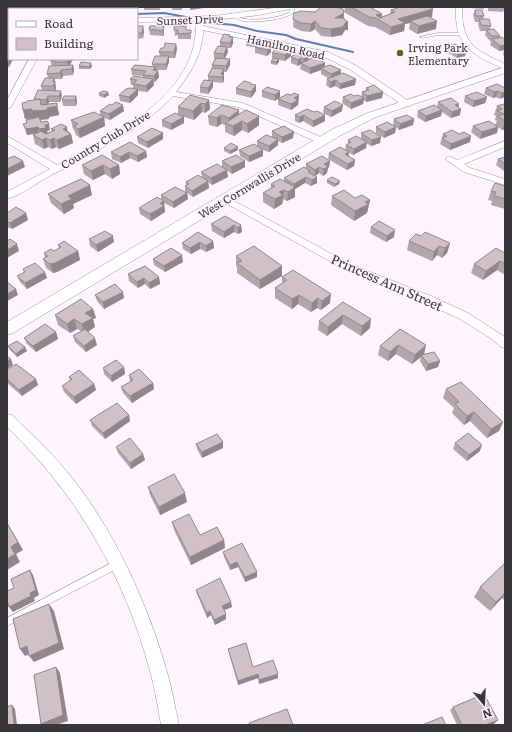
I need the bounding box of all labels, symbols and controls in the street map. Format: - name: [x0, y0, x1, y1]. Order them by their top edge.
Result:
- legend: [8, 8, 138, 60]
- street label: Sunset Drive: [156, 10, 224, 28]
- text: Road: [44, 14, 74, 32]
- street label: Hamilton Road: [245, 29, 327, 63]
- text: Building: [44, 34, 94, 52]
- place label: Irving Park Elementary: [408, 39, 470, 68]
- marker: Irving Park Elementary: [395, 48, 405, 58]
- street label: Country Club Drive: [57, 106, 153, 172]
- street label: West Cornwallis Drive: [195, 148, 303, 222]
- street label: Princess Ann Street: [328, 249, 447, 315]
- north arrow: [464, 684, 504, 724]
- text: N: [481, 705, 495, 723]

